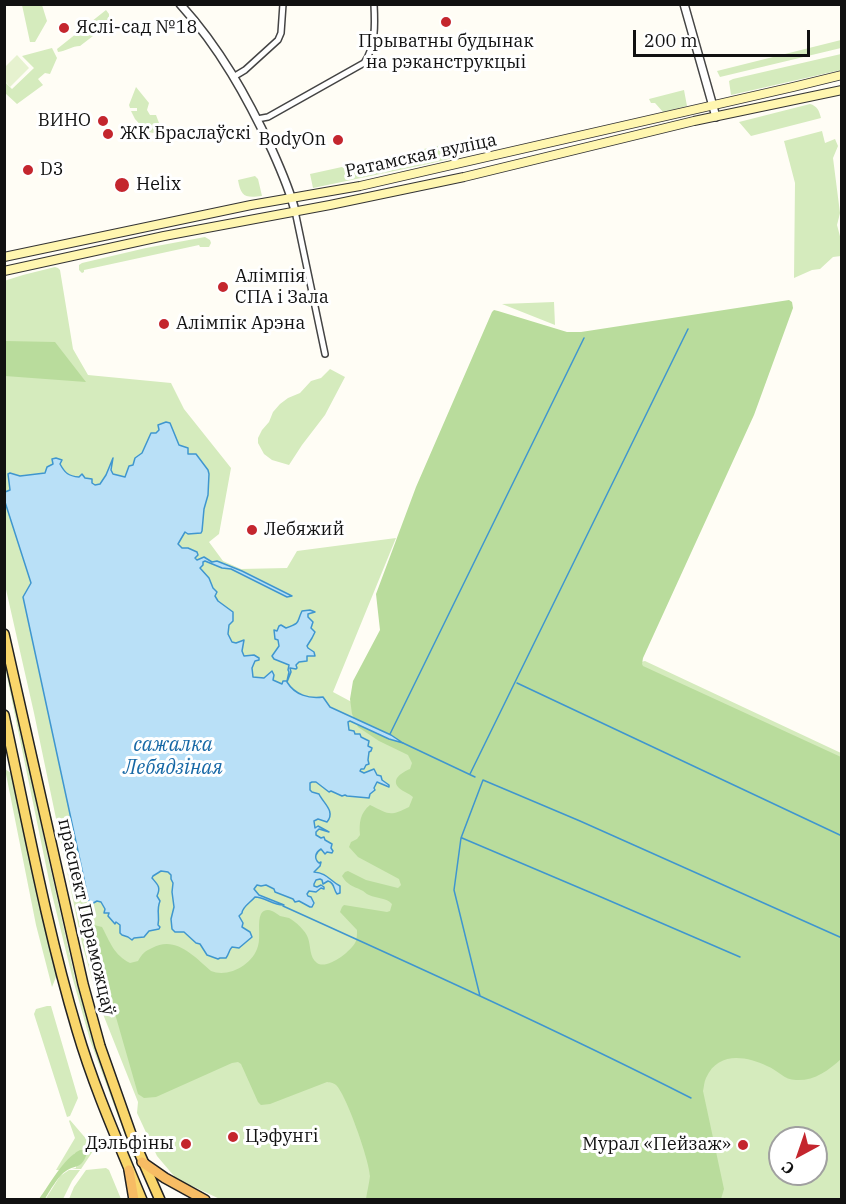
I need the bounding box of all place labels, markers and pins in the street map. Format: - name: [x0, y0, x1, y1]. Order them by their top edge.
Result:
- marker: Прыватны будынак на рэканструкцыі: [439, 15, 453, 29]
- place label: Яслі-сад №18: [76, 17, 197, 39]
- marker: Яслі-сад №18: [57, 21, 71, 35]
- place label: Прыватны будынак на рэканструкцыі: [358, 31, 534, 74]
- place label: ВИНО: [38, 110, 91, 132]
- marker: ВИНО: [96, 114, 110, 128]
- place label: ЖК Браслаўскі: [120, 123, 251, 145]
- marker: ЖК Браслаўскі: [101, 127, 115, 141]
- place label: BodyOn: [258, 129, 326, 151]
- marker: BodyOn: [331, 133, 345, 147]
- place label: D3: [40, 159, 64, 181]
- marker: D3: [21, 163, 35, 177]
- place label: Helix: [136, 174, 181, 196]
- marker: Helix: [113, 176, 131, 194]
- place label: Алімпія СПА і Зала: [235, 266, 329, 308]
- marker: Алімпія СПА і Зала: [216, 280, 230, 294]
- place label: Алімпік Арэна: [176, 313, 305, 335]
- marker: Алімпік Арэна: [157, 317, 171, 331]
- place label: Лебяжий: [264, 519, 344, 541]
- marker: Лебяжий: [245, 523, 259, 537]
- place label: Цэфунгі: [245, 1126, 318, 1148]
- marker: Цэфунгі: [226, 1130, 240, 1144]
- place label: Дэльфіны: [85, 1133, 174, 1155]
- place label: Мурал «Пейзаж»: [582, 1134, 731, 1156]
- marker: Дэльфіны: [179, 1137, 193, 1151]
- marker: Мурал «Пейзаж»: [736, 1138, 750, 1152]

